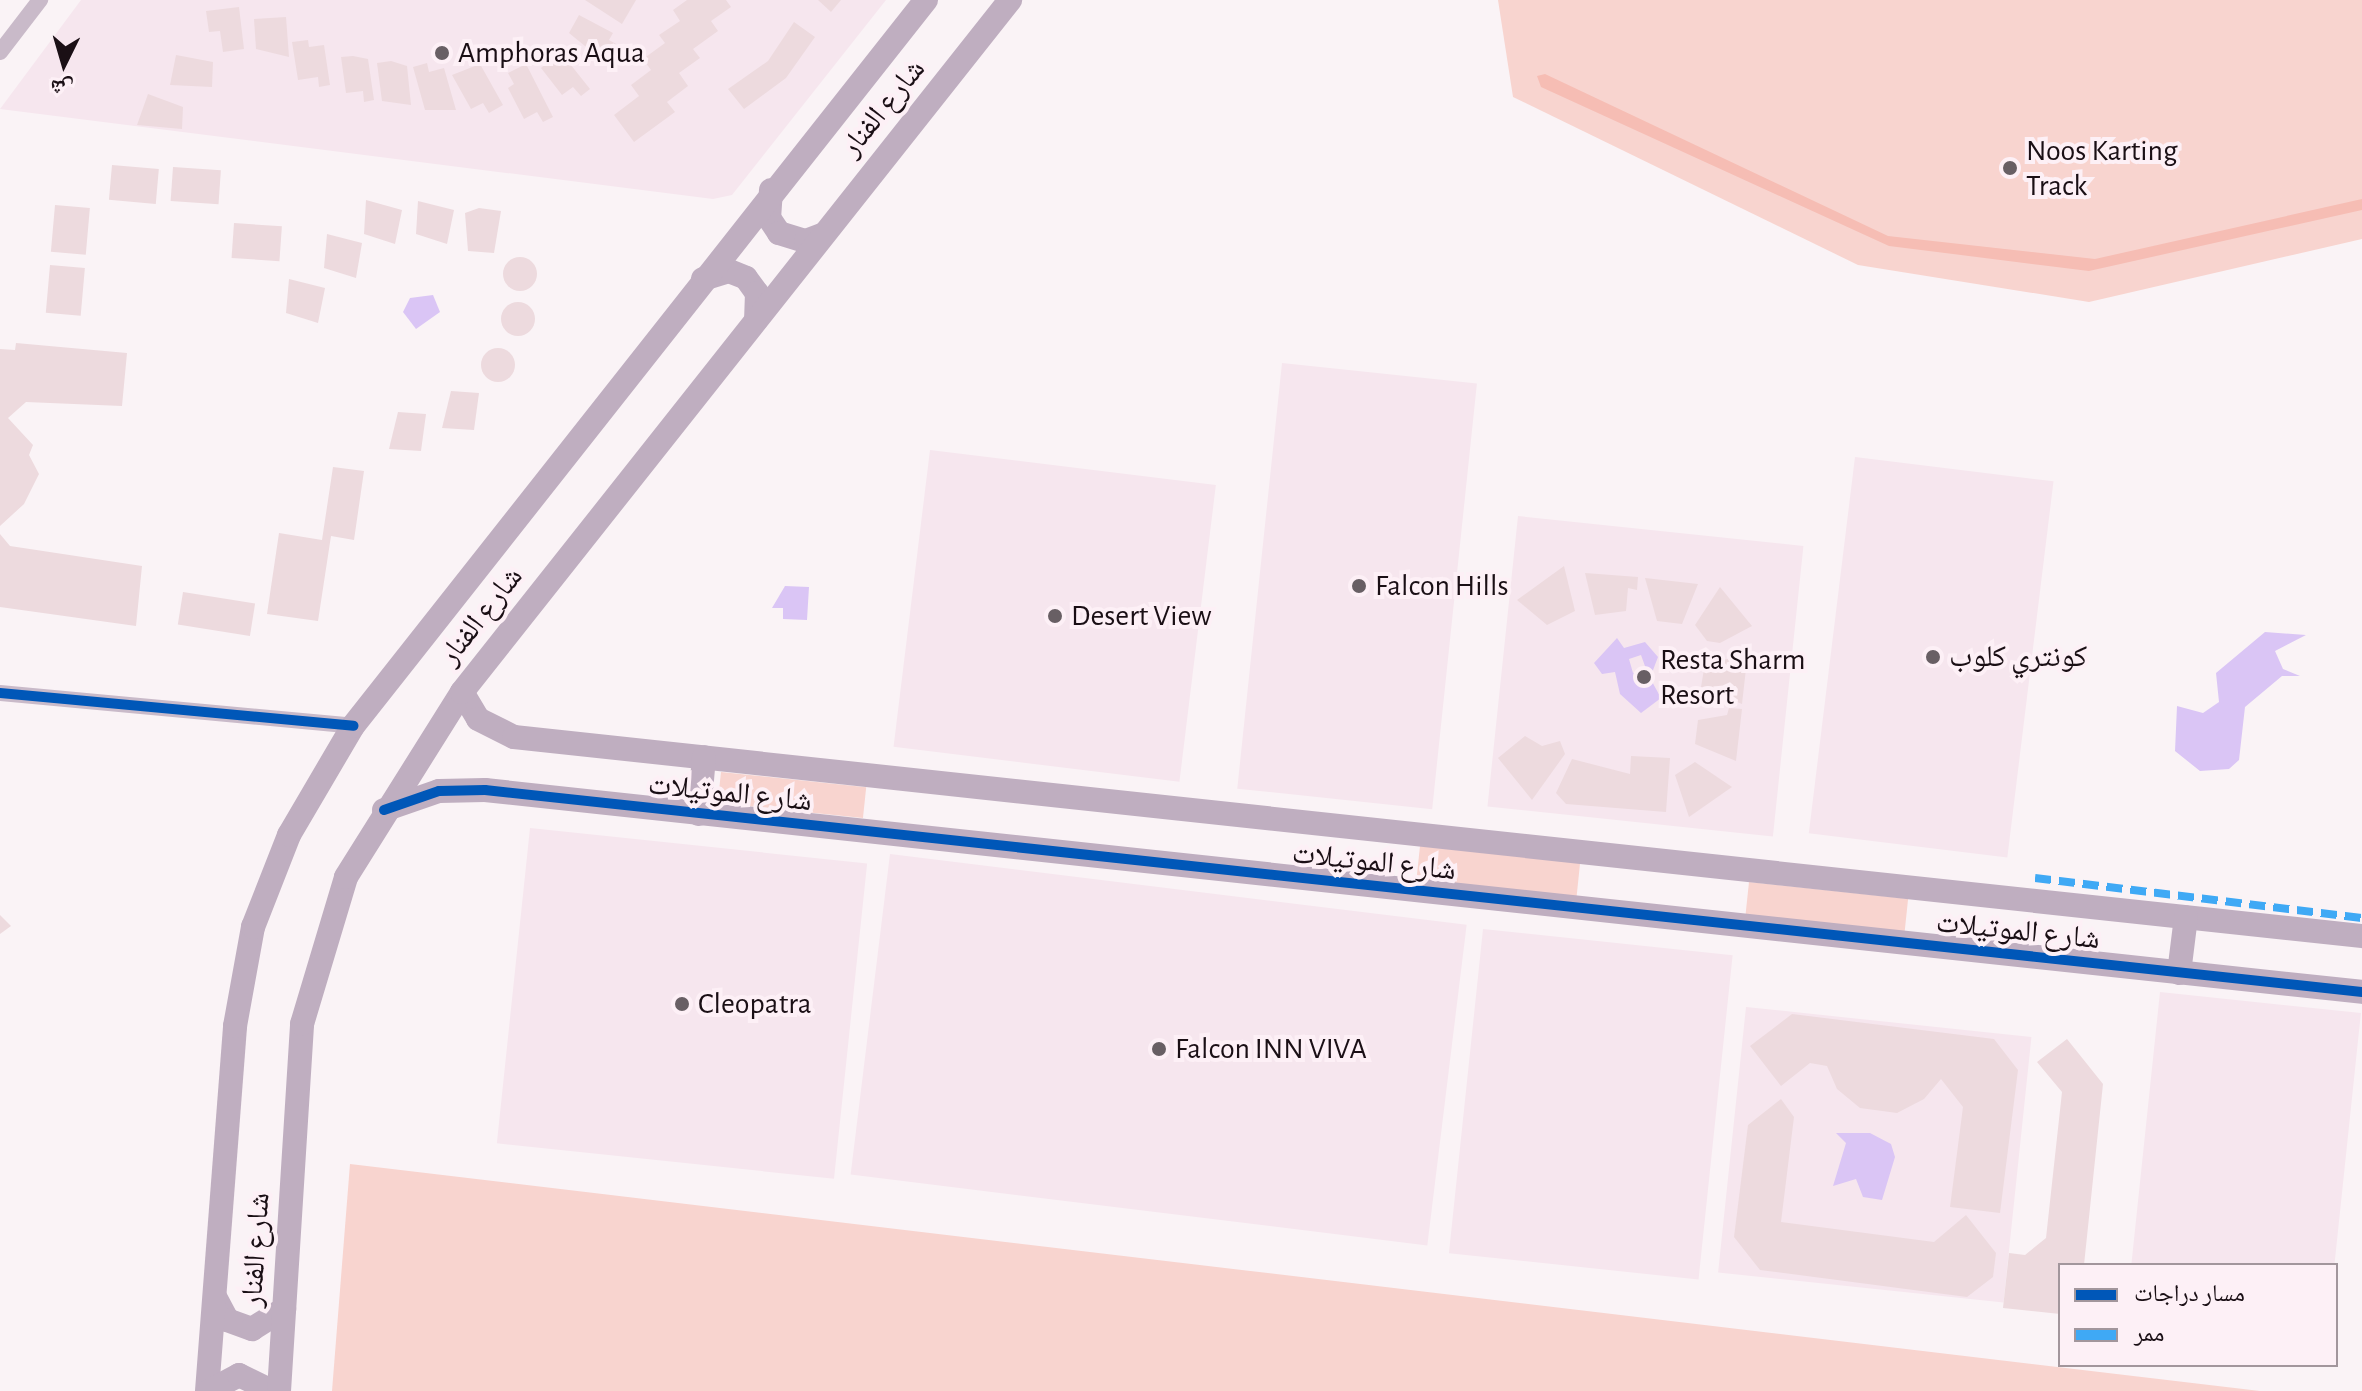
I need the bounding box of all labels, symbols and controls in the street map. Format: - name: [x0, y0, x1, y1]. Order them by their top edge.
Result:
- north arrow: [24, 24, 104, 104]
- place label: Amphoras Aqua: [458, 35, 645, 71]
- marker: Amphoras Aqua: [433, 44, 451, 62]
- street label: شارع الفنار: [833, 52, 933, 164]
- text: ش: [49, 76, 74, 100]
- place label: Noos Karting Track: [2026, 133, 2178, 204]
- marker: Noos Karting Track: [2001, 159, 2019, 177]
- street label: شارع الفنار: [431, 560, 531, 672]
- place label: Falcon Hills: [1375, 568, 1509, 604]
- marker: Falcon Hills: [1350, 577, 1368, 595]
- place label: Desert View: [1071, 598, 1212, 634]
- marker: Desert View: [1046, 607, 1064, 625]
- place label: كونتري كلوب: [1949, 639, 2087, 675]
- place label: Resta Sharm Resort: [1660, 642, 1806, 712]
- marker: كونتري كلوب: [1924, 648, 1942, 666]
- marker: Resta Sharm Resort: [1635, 668, 1653, 686]
- street label: شارع الموتيلات: [646, 767, 814, 819]
- street label: شارع الموتيلات: [1290, 836, 1458, 888]
- street label: شارع الموتيلات: [1934, 905, 2102, 957]
- place label: Cleopatra: [698, 986, 812, 1022]
- marker: Cleopatra: [673, 995, 691, 1013]
- place label: Falcon INN VIVA: [1175, 1031, 1367, 1067]
- marker: Falcon INN VIVA: [1150, 1040, 1168, 1058]
- street label: شارع الفنار: [234, 1191, 278, 1309]
- legend: [2058, 1263, 2338, 1367]
- text: مسار دراجات: [2134, 1282, 2245, 1306]
- text: ممر: [2134, 1322, 2165, 1346]

